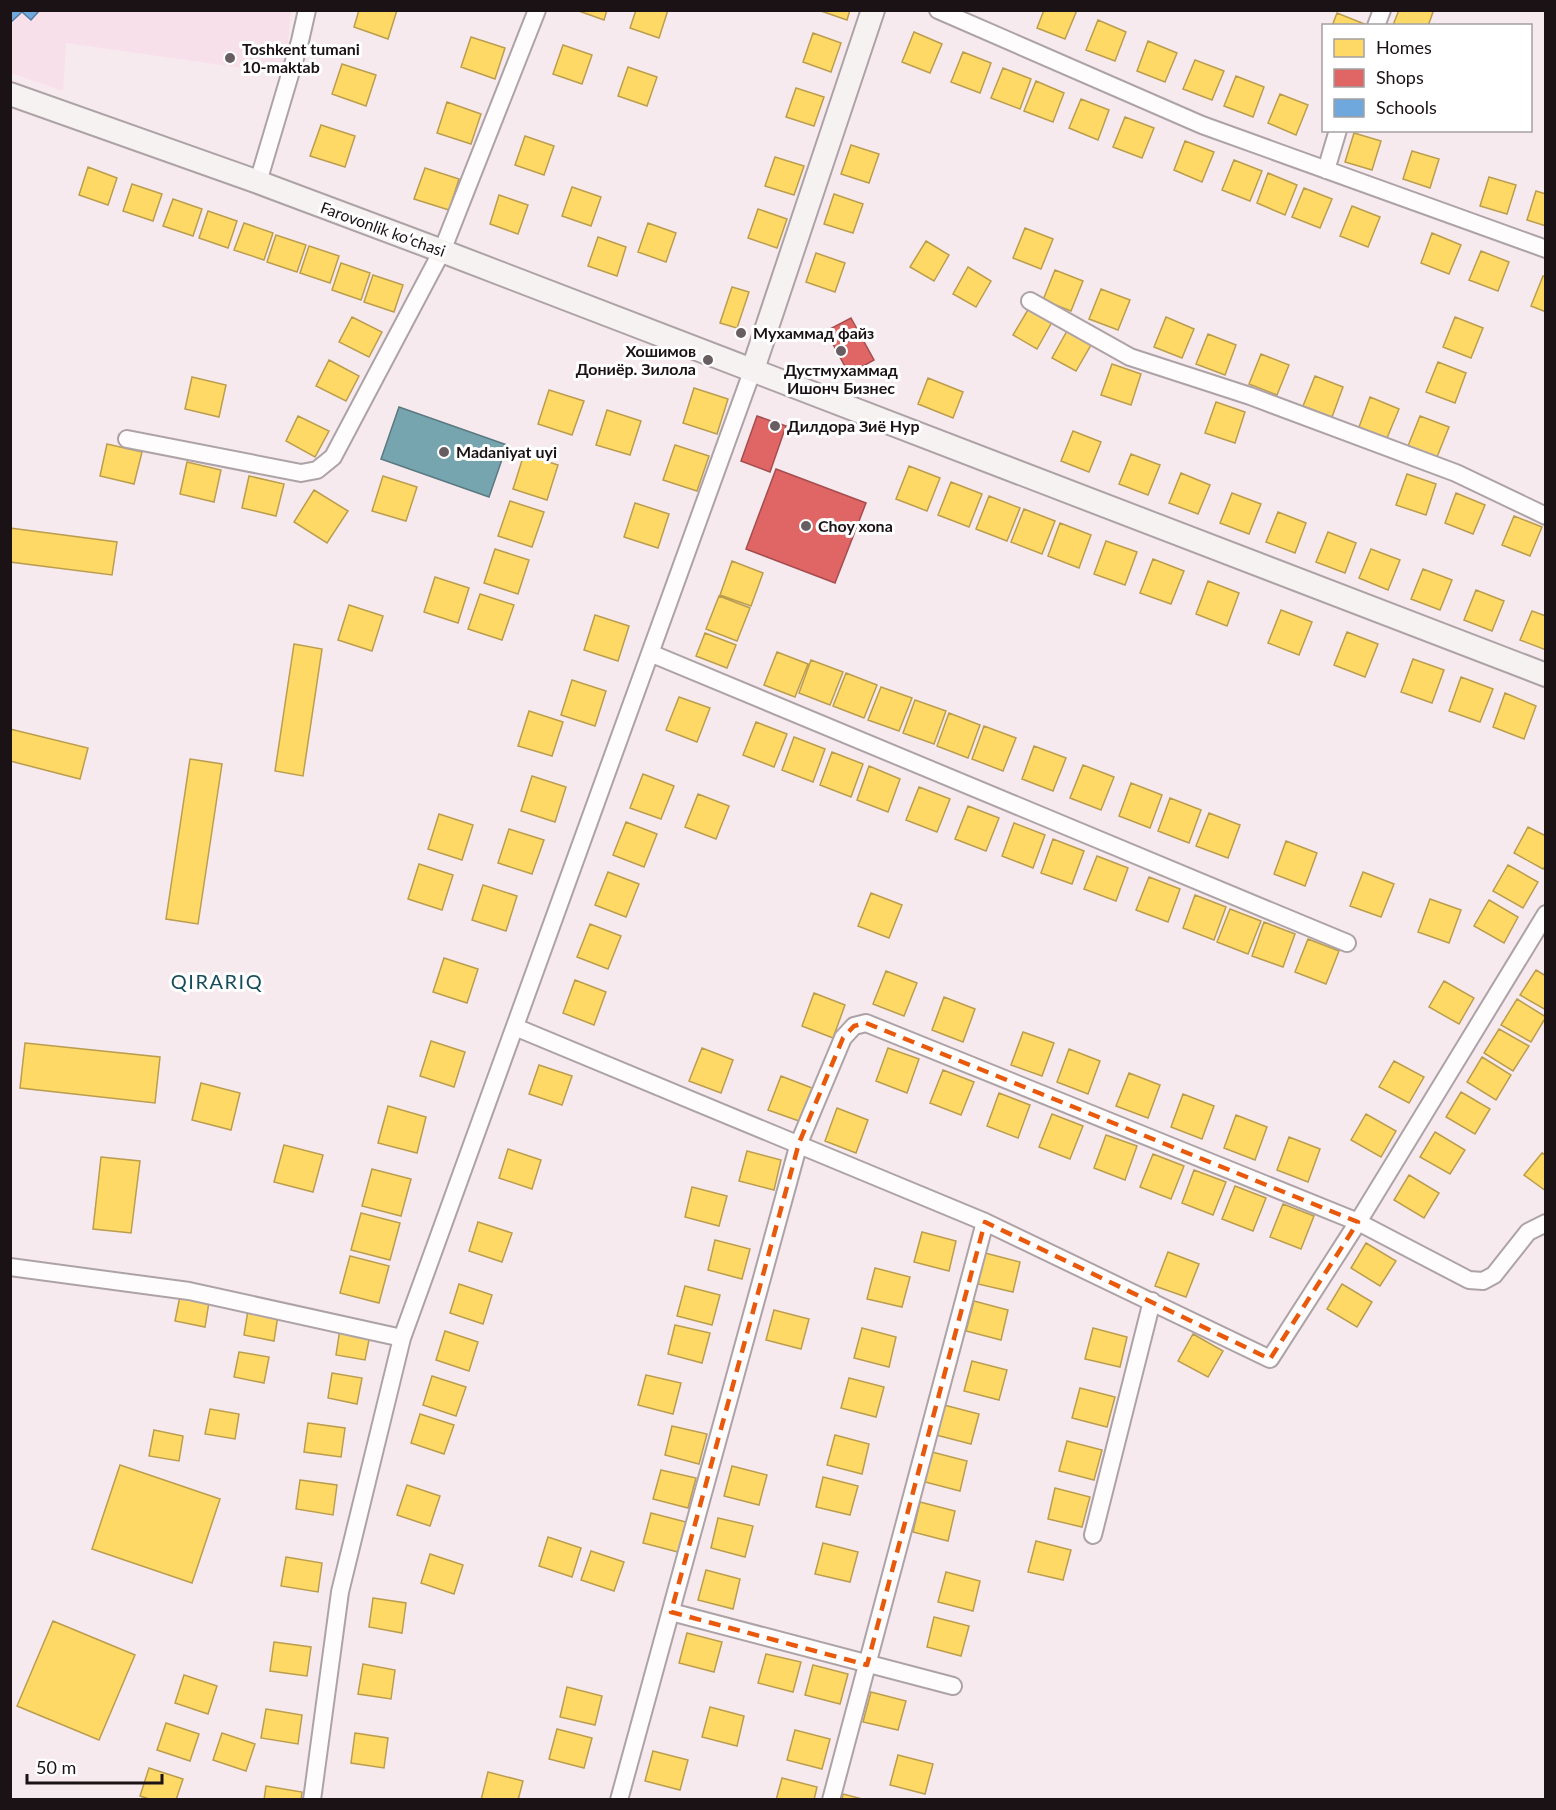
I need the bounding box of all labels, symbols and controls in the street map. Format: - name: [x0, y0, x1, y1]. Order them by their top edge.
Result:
- legend: [1322, 24, 1532, 132]
- text: Homes: [1376, 36, 1432, 58]
- place label: Toshkent tumani 10-maktab: [242, 39, 360, 76]
- marker: Toshkent tumani 10-maktab: [223, 51, 237, 65]
- text: Shops: [1376, 66, 1424, 88]
- text: Schools: [1376, 96, 1437, 118]
- street label: Farovonlik koʻchasi: [318, 197, 448, 260]
- place label: Мухаммад файз: [753, 323, 874, 342]
- marker: Мухаммад файз: [734, 326, 748, 340]
- place label: Хошимов Дониёр. Зилола: [576, 341, 696, 378]
- marker: Дустмухаммад Ишонч Бизнес: [834, 344, 848, 358]
- marker: Хошимов Дониёр. Зилола: [701, 353, 715, 367]
- place label: Дустмухаммад Ишонч Бизнес: [784, 360, 898, 397]
- place label: Дилдора Зиё Нур: [787, 416, 920, 435]
- marker: Дилдора Зиё Нур: [768, 419, 782, 433]
- place label: Madaniyat uyi: [456, 442, 557, 461]
- marker: Madaniyat uyi: [437, 445, 451, 459]
- place label: Choy xona: [818, 516, 893, 535]
- marker: Choy xona: [799, 519, 813, 533]
- district label: QIRARIQ: [171, 969, 263, 993]
- scale bar: [27, 1747, 162, 1785]
- text: 50 m: [36, 1756, 76, 1778]

